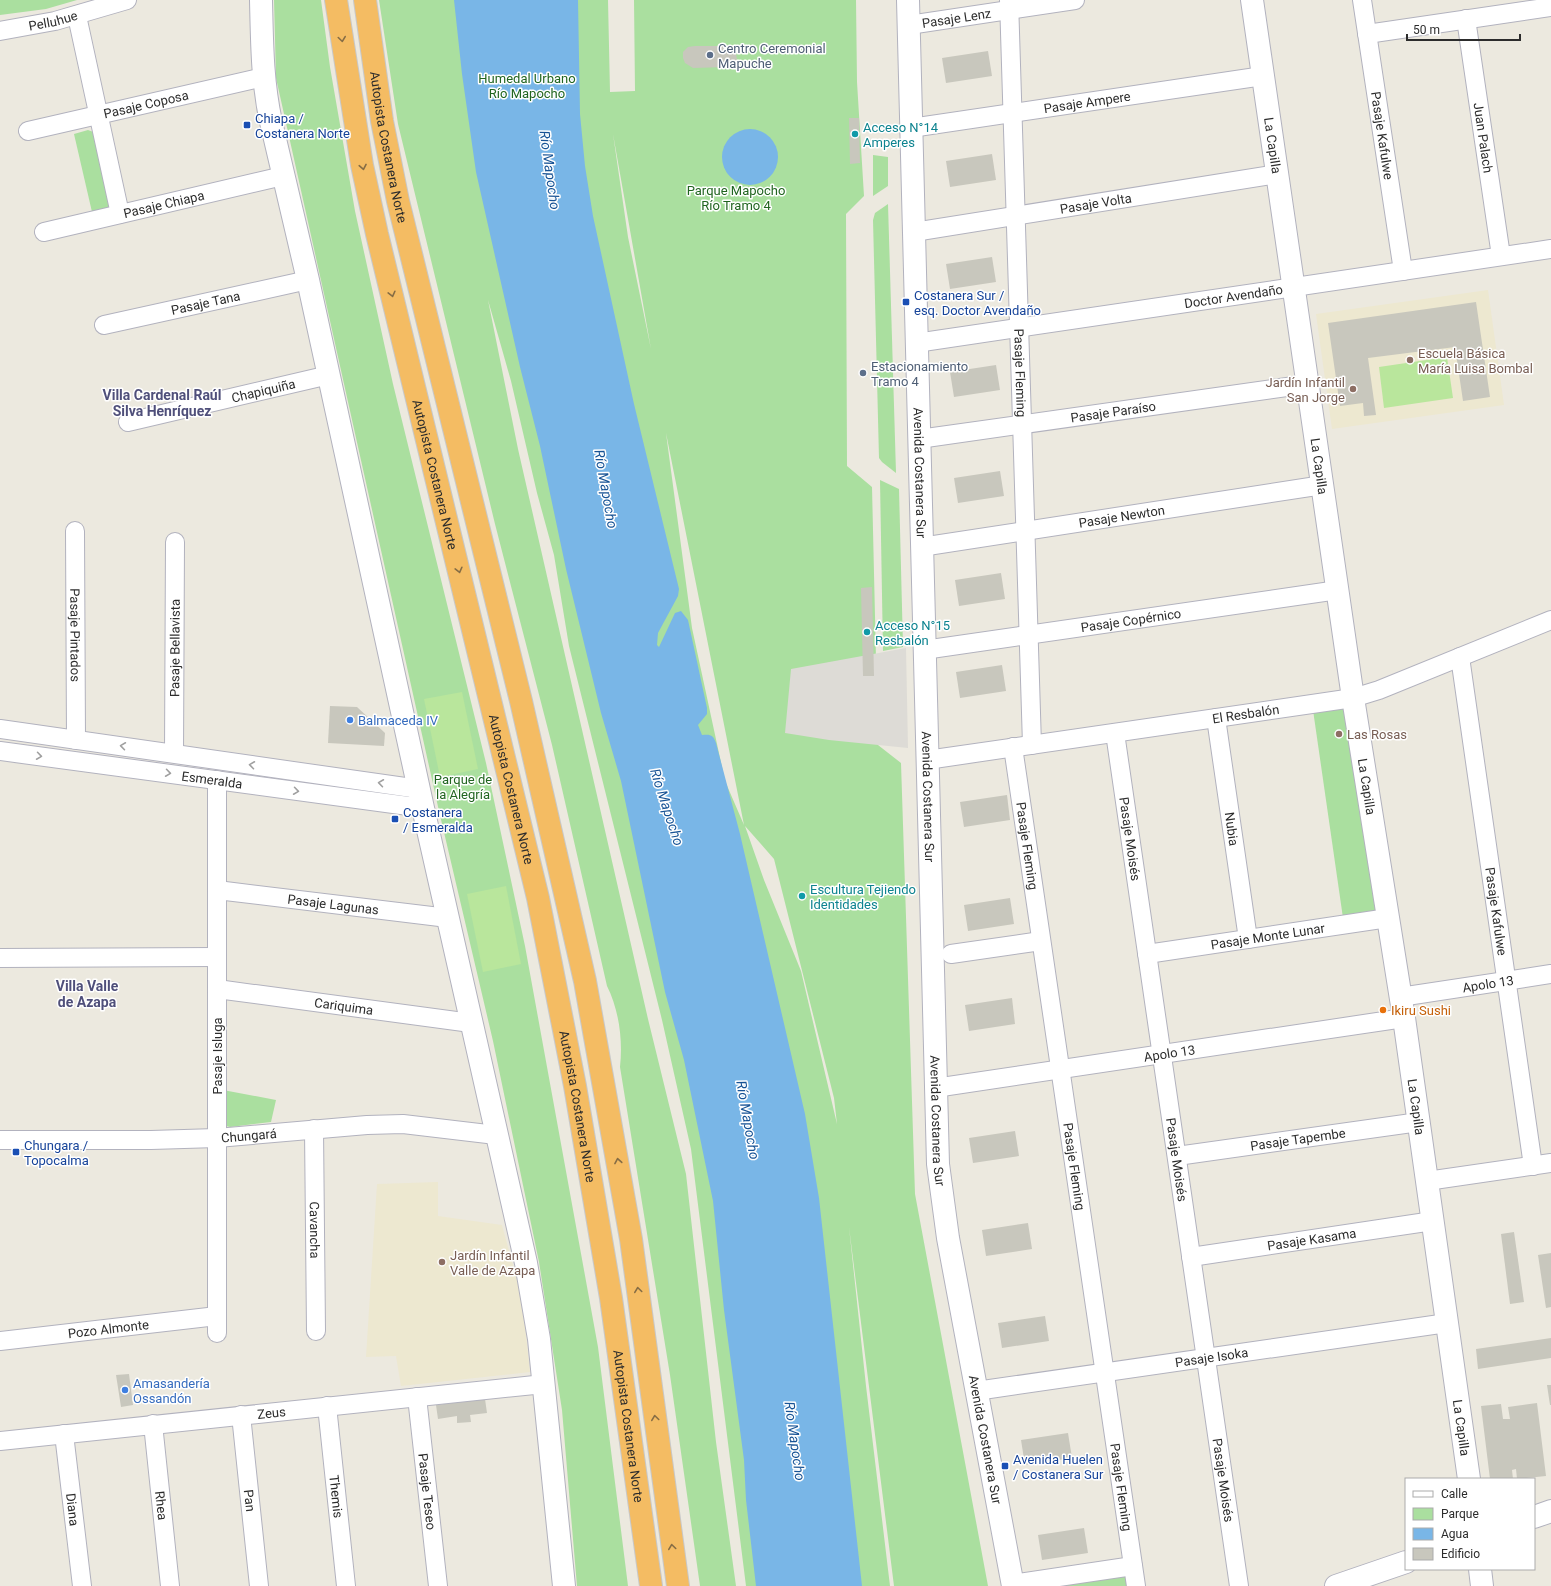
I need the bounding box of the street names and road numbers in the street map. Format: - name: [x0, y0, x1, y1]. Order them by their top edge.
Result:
- street label: Pasaje Lenz: [921, 5, 993, 30]
- street label: Pelluhue: [27, 7, 79, 33]
- street label: Autopista Costanera Norte: [368, 70, 411, 224]
- street label: Pasaje Coposa: [102, 87, 190, 121]
- street label: Pasaje Ampere: [1043, 88, 1132, 116]
- street label: Pasaje Kafulwe: [1368, 90, 1397, 181]
- street label: Juan Palach: [1471, 101, 1496, 174]
- street label: La Capilla: [1262, 116, 1285, 175]
- street label: Pasaje Chiapa: [122, 187, 206, 221]
- street label: Pasaje Volta: [1059, 190, 1133, 216]
- street label: Doctor Avendaño: [1183, 281, 1284, 311]
- street label: Pasaje Tana: [170, 288, 242, 318]
- street label: Pasaje Fleming: [1012, 328, 1029, 417]
- street label: Chapiquiña: [230, 376, 297, 405]
- street label: Autopista Costanera Norte: [410, 398, 461, 551]
- street label: Pasaje Paraíso: [1069, 398, 1157, 425]
- street label: Avenida Costanera Sur: [911, 407, 929, 539]
- street label: La Capilla: [1308, 437, 1331, 495]
- street label: Pasaje Newton: [1077, 502, 1166, 530]
- street label: Pasaje Pintados: [68, 588, 83, 682]
- street label: Pasaje Bellavista: [167, 599, 182, 697]
- street label: Pasaje Copérnico: [1080, 605, 1182, 635]
- street label: El Resbalón: [1211, 701, 1280, 726]
- street label: Autopista Costanera Norte: [486, 713, 537, 866]
- street label: Avenida Costanera Sur: [919, 731, 938, 863]
- street label: La Capilla: [1355, 757, 1379, 816]
- street label: Esmeralda: [181, 768, 243, 791]
- street label: Pasaje Moisés: [1117, 796, 1144, 882]
- street label: Pasaje Fleming: [1014, 801, 1041, 891]
- street label: Nubia: [1222, 811, 1242, 847]
- street label: Pasaje Kafulwe: [1483, 866, 1510, 957]
- street label: Pasaje Lagunas: [287, 891, 380, 917]
- street label: Pasaje Monte Lunar: [1210, 920, 1326, 952]
- street label: Apolo 13: [1461, 972, 1515, 995]
- street label: Cariquima: [313, 995, 374, 1017]
- street label: Pasaje Isluga: [210, 1017, 225, 1095]
- street label: Autopista Costanera Norte: [557, 1029, 599, 1184]
- street label: Apolo 13: [1143, 1042, 1196, 1064]
- street label: Avenida Costanera Sur: [928, 1055, 948, 1188]
- street label: La Capilla: [1405, 1078, 1428, 1136]
- street label: Pasaje Moisés: [1163, 1117, 1191, 1203]
- street label: Pasaje Fleming: [1061, 1122, 1088, 1211]
- street label: Chungará: [220, 1125, 277, 1145]
- street label: Pasaje Tapembe: [1249, 1125, 1346, 1153]
- street label: Cavancha: [307, 1201, 323, 1259]
- street label: Pasaje Kasama: [1266, 1225, 1357, 1253]
- street label: Pozo Almonte: [67, 1316, 150, 1341]
- street label: Pasaje Isoka: [1174, 1344, 1249, 1370]
- street label: Autopista Costanera Norte: [611, 1349, 647, 1504]
- street label: Avenida Costanera Sur: [966, 1374, 1005, 1506]
- street label: La Capilla: [1450, 1398, 1473, 1457]
- street label: Zeus: [257, 1404, 287, 1421]
- street label: Pasaje Moisés: [1210, 1437, 1237, 1523]
- street label: Pasaje Fleming: [1108, 1442, 1135, 1532]
- street label: Pasaje Teseo: [416, 1452, 439, 1531]
- street label: Themis: [327, 1474, 346, 1519]
- street label: Pan: [241, 1489, 259, 1512]
- street label: Rhea: [153, 1490, 171, 1521]
- street label: Diana: [64, 1492, 82, 1527]

